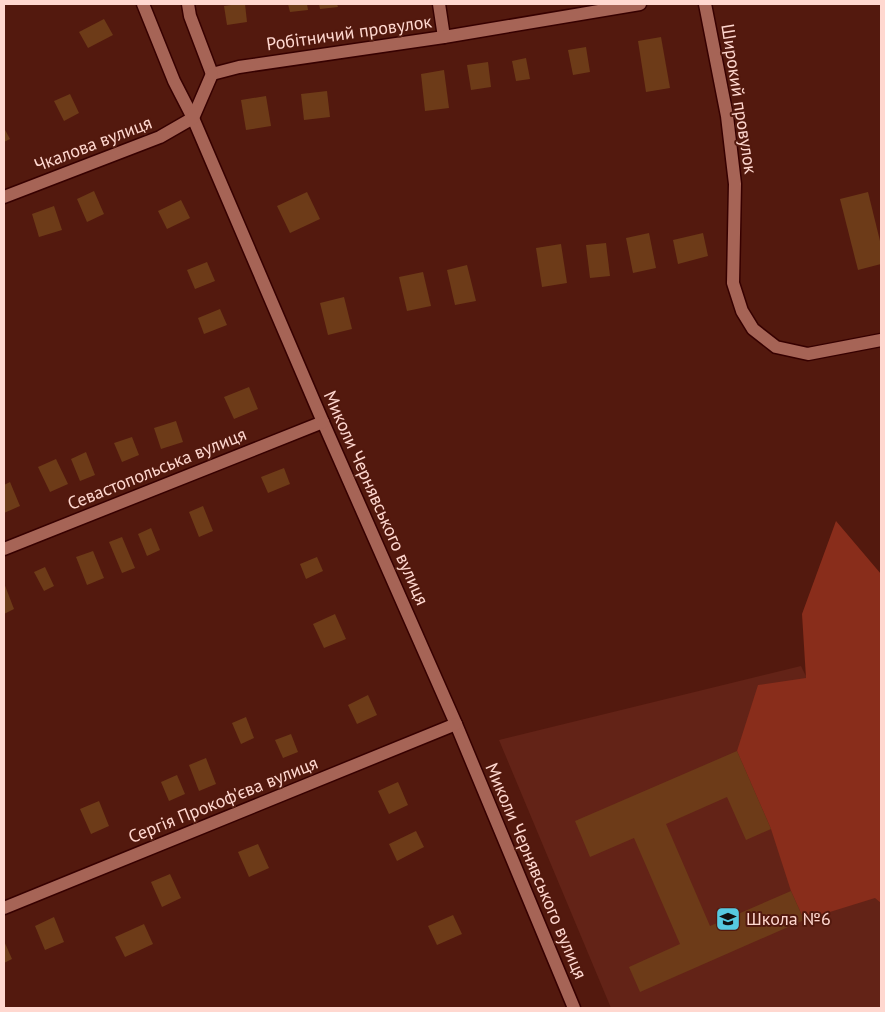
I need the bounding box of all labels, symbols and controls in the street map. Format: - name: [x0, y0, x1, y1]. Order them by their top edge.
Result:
- street label: Робітничий провулок: [265, 9, 434, 56]
- street label: Широкий провулок: [716, 22, 763, 176]
- street label: Чкалова вулиця: [31, 111, 155, 177]
- street label: Миколи Чернявського вулиця: [319, 387, 434, 609]
- street label: Севастопольська вулиця: [64, 422, 250, 515]
- street label: Сергія Прокоф'єва вулиця: [125, 751, 321, 848]
- street label: Миколи Чернявського вулиця: [480, 759, 592, 982]
- school or university icon: Школа №6: [715, 906, 741, 932]
- place label: Школа №6: [746, 907, 831, 930]

